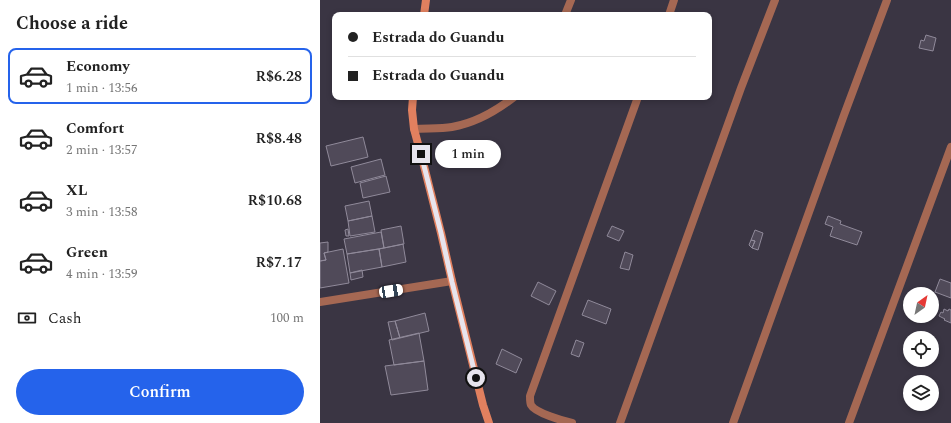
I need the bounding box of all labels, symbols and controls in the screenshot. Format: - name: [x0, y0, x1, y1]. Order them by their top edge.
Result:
- text: Choose a ride: [16, 10, 128, 37]
- text: Estrada do Guandu: [372, 26, 504, 49]
- text: Economy: [66, 55, 130, 78]
- icon: car: [18, 58, 54, 94]
- text: Estrada do Guandu: [372, 64, 504, 87]
- text: R$6.28: [255, 65, 302, 88]
- text: 1 min · 13:56: [66, 78, 138, 98]
- text: Comfort: [66, 117, 124, 140]
- icon: car: [18, 120, 54, 156]
- text: R$8.48: [255, 127, 302, 150]
- text: 2 min · 13:57: [66, 140, 138, 160]
- callout: 1 min: [435, 140, 501, 168]
- text: 1 min: [451, 144, 485, 164]
- route end: [412, 145, 430, 163]
- text: XL: [66, 179, 87, 202]
- icon: car: [18, 182, 54, 218]
- text: R$10.68: [247, 189, 302, 212]
- text: 3 min · 13:58: [66, 202, 138, 222]
- text: Green: [66, 241, 108, 264]
- icon: car: [18, 244, 54, 280]
- text: R$7.17: [255, 251, 302, 274]
- text: 4 min · 13:59: [66, 264, 138, 284]
- car: [378, 283, 404, 299]
- north arrow: [903, 287, 939, 323]
- map controls: [903, 287, 939, 411]
- icon: cash: [16, 307, 38, 329]
- text: Cash: [48, 307, 81, 330]
- text: 100 m: [270, 308, 304, 328]
- button: locate: [903, 331, 939, 367]
- button: Confirm: [16, 369, 304, 415]
- route start: [467, 369, 485, 387]
- button: layers: [903, 375, 939, 411]

